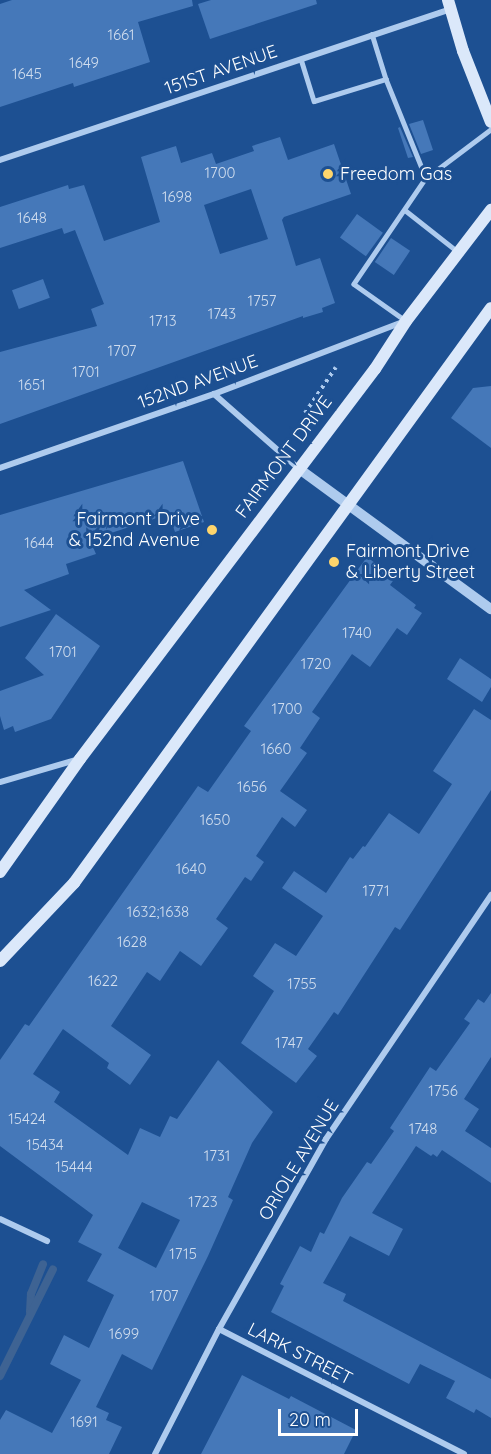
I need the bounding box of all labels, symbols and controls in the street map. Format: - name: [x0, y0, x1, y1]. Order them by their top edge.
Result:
- house number: 1661: [107, 26, 135, 44]
- street label: 151ST AVENUE: [162, 41, 280, 99]
- house number: 1649: [69, 54, 99, 72]
- house number: 1645: [12, 65, 42, 83]
- place label: Freedom Gas: [340, 163, 452, 185]
- house number: 1700: [204, 164, 236, 182]
- marker: Freedom Gas: [321, 167, 335, 181]
- house number: 1698: [162, 188, 192, 206]
- house number: 1648: [17, 209, 47, 227]
- house number: 1757: [247, 292, 277, 310]
- house number: 1743: [208, 305, 236, 323]
- house number: 1713: [149, 312, 177, 330]
- house number: 1707: [107, 342, 137, 360]
- street label: 152ND AVENUE: [135, 350, 261, 414]
- house number: 1701: [72, 363, 100, 381]
- house number: 1651: [18, 376, 46, 394]
- street label: FAIRMONT DRIVE: [231, 392, 337, 522]
- place label: Fairmont Drive & 152nd Avenue: [69, 509, 200, 552]
- marker: Fairmont Drive & 152nd Avenue: [205, 523, 219, 537]
- house number: 1644: [24, 534, 54, 552]
- place label: Fairmont Drive & Liberty Street: [346, 541, 475, 584]
- marker: Fairmont Drive & Liberty Street: [327, 555, 341, 569]
- house number: 1740: [342, 624, 372, 642]
- house number: 1701: [49, 643, 77, 661]
- house number: 1720: [301, 655, 331, 673]
- house number: 1700: [271, 700, 303, 718]
- house number: 1660: [261, 740, 291, 758]
- house number: 1656: [237, 778, 267, 796]
- house number: 1650: [200, 811, 230, 829]
- house number: 1640: [176, 860, 206, 878]
- house number: 1771: [362, 882, 390, 900]
- house number: 1632;1638: [127, 903, 189, 921]
- house number: 1628: [117, 933, 147, 951]
- house number: 1622: [88, 972, 118, 990]
- house number: 1755: [287, 975, 317, 993]
- house number: 1747: [275, 1034, 303, 1052]
- house number: 1756: [428, 1082, 458, 1100]
- street label: ORIOLE AVENUE: [254, 1096, 344, 1224]
- house number: 15424: [8, 1110, 46, 1128]
- house number: 1748: [409, 1120, 437, 1138]
- house number: 15434: [26, 1136, 64, 1154]
- house number: 1731: [204, 1147, 230, 1165]
- house number: 15444: [55, 1158, 93, 1176]
- house number: 1723: [188, 1193, 218, 1211]
- house number: 1715: [169, 1245, 197, 1263]
- house number: 1707: [149, 1287, 179, 1305]
- street label: LARK STREET: [244, 1318, 356, 1390]
- house number: 1699: [109, 1325, 139, 1343]
- scale bar: [281, 1397, 360, 1435]
- text: 20 m: [289, 1408, 331, 1431]
- house number: 1691: [70, 1413, 98, 1431]

